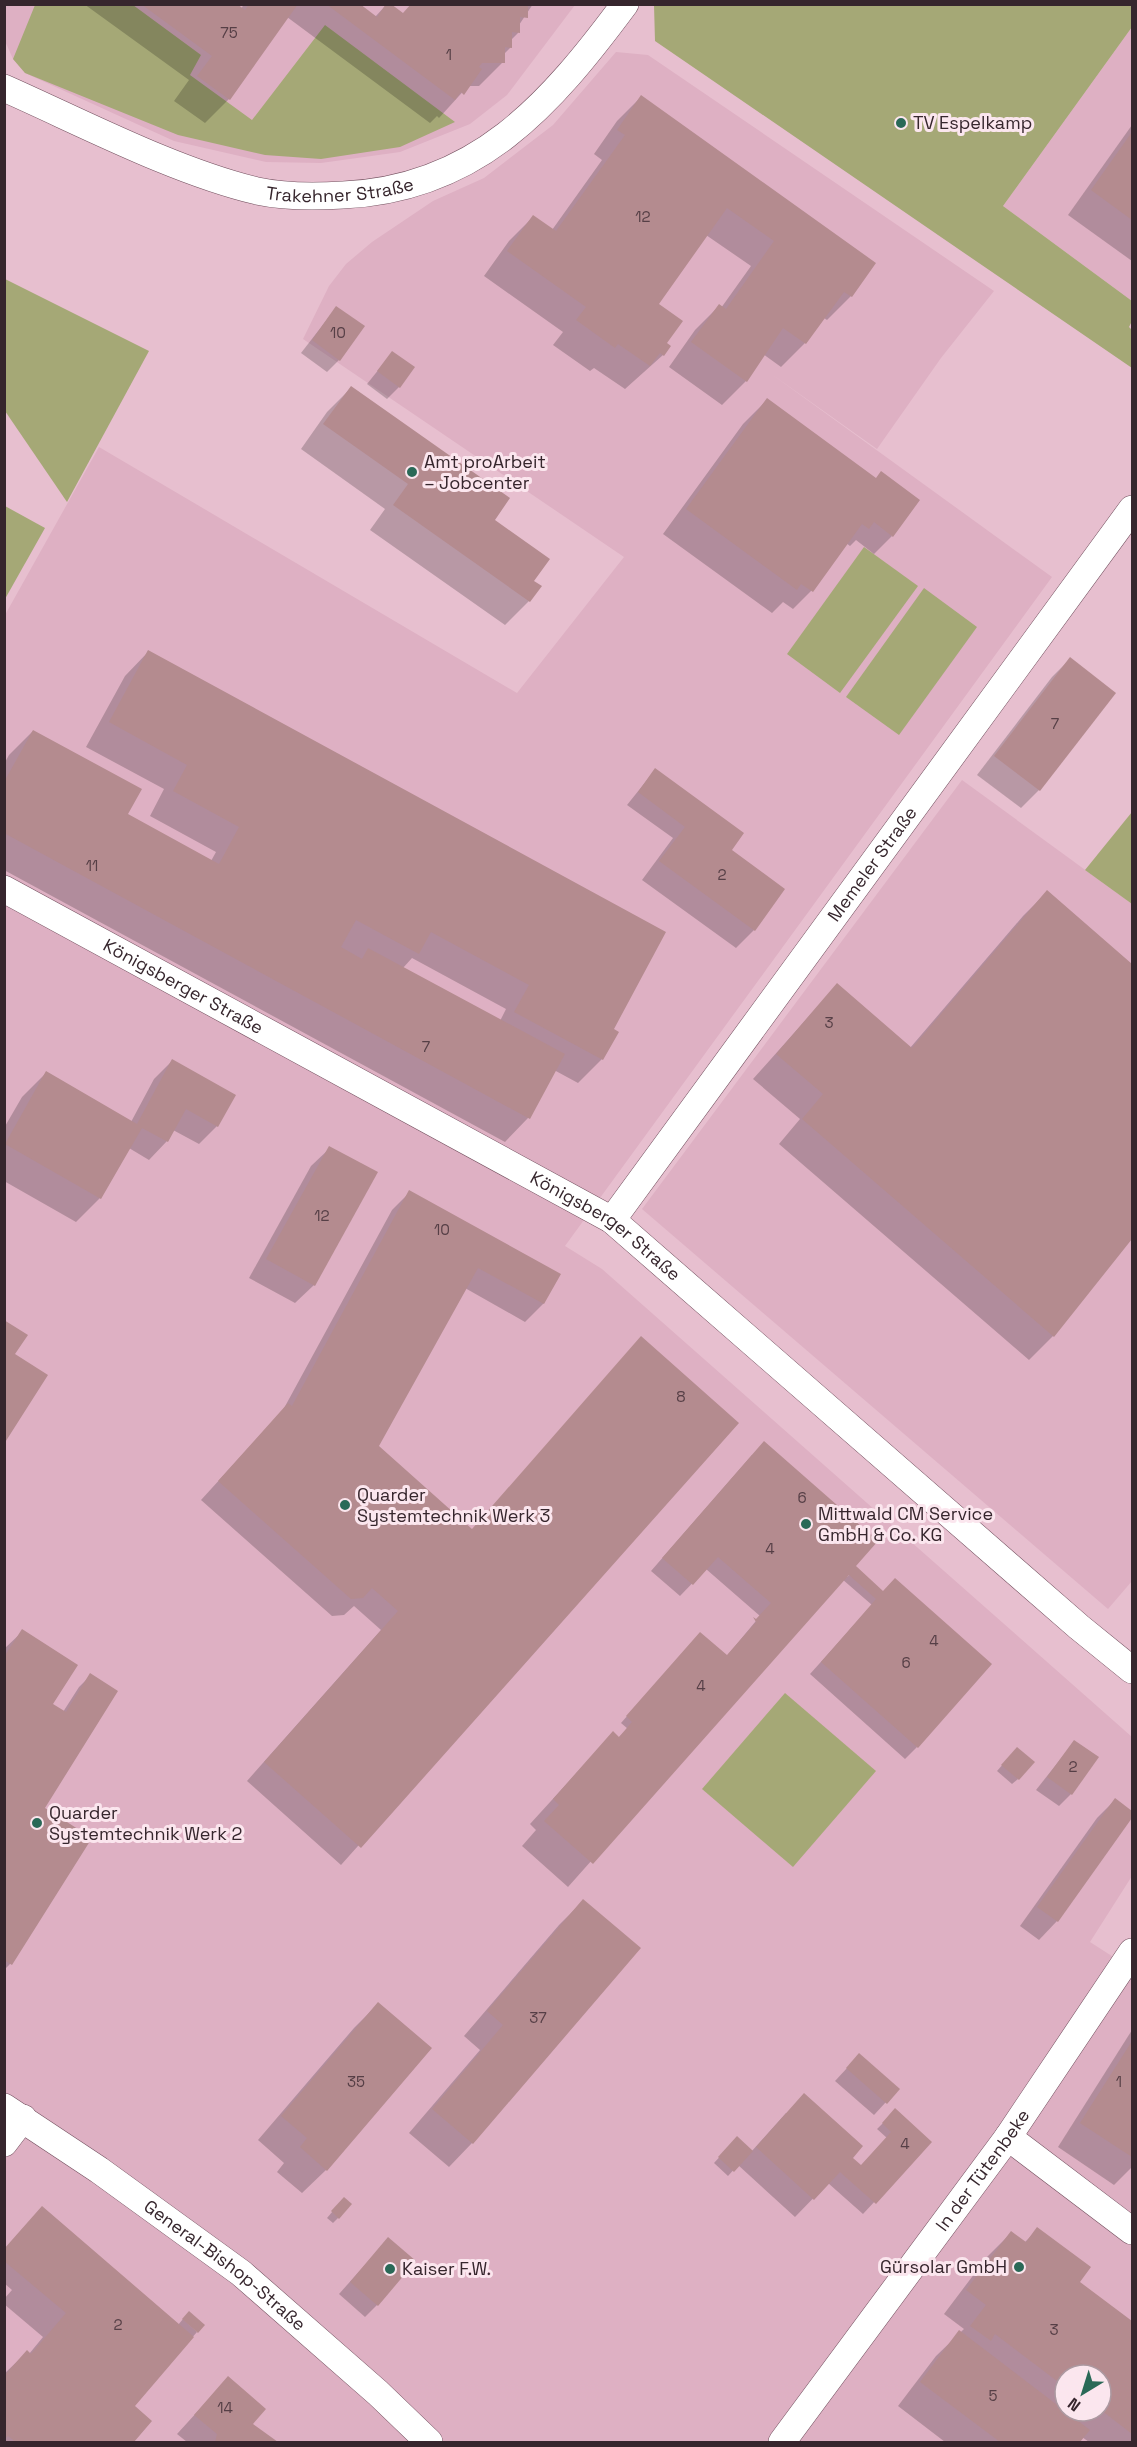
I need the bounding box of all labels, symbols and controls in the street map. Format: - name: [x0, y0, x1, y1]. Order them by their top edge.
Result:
- house number: 75: [220, 23, 238, 42]
- house number: 1: [446, 45, 452, 64]
- place label: TV Espelkamp: [913, 111, 1032, 134]
- marker: TV Espelkamp: [894, 116, 908, 130]
- street label: Trakehner Straße: [265, 172, 416, 207]
- house number: 12: [635, 207, 651, 226]
- house number: 10: [330, 323, 346, 342]
- place label: Amt proArbeit – Jobcenter: [424, 450, 546, 494]
- marker: Amt proArbeit – Jobcenter: [405, 465, 419, 479]
- house number: 7: [1051, 714, 1059, 733]
- street label: Memeler Straße: [822, 802, 922, 926]
- house number: 11: [86, 856, 98, 875]
- house number: 2: [717, 865, 727, 884]
- street label: Königsberger Straße: [99, 933, 267, 1039]
- house number: 3: [824, 1013, 834, 1032]
- house number: 7: [422, 1037, 430, 1056]
- street label: Königsberger Straße: [526, 1166, 686, 1286]
- house number: 12: [314, 1206, 330, 1225]
- house number: 10: [434, 1220, 450, 1239]
- house number: 8: [676, 1387, 686, 1406]
- place label: Quarder Systemtechnik Werk 3: [357, 1483, 550, 1527]
- house number: 6: [797, 1488, 807, 1507]
- marker: Quarder Systemtechnik Werk 3: [338, 1498, 352, 1512]
- place label: Mittwald CM Service GmbH & Co. KG: [818, 1502, 993, 1546]
- marker: Mittwald CM Service GmbH & Co. KG: [799, 1517, 813, 1531]
- house number: 4: [765, 1539, 775, 1558]
- house number: 4: [929, 1631, 939, 1650]
- house number: 6: [901, 1653, 911, 1672]
- house number: 4: [696, 1676, 706, 1695]
- house number: 2: [1068, 1757, 1078, 1776]
- place label: Quarder Systemtechnik Werk 2: [49, 1801, 242, 1845]
- marker: Quarder Systemtechnik Werk 2: [30, 1816, 44, 1830]
- house number: 37: [529, 2008, 547, 2027]
- house number: 35: [347, 2072, 365, 2091]
- house number: 1: [1116, 2072, 1122, 2091]
- street label: In der Tütenbeke: [930, 2105, 1034, 2235]
- house number: 4: [900, 2134, 910, 2153]
- street label: General-Bishop-Straße: [140, 2194, 311, 2336]
- place label: Gürsolar GmbH: [880, 2255, 1007, 2278]
- place label: Kaiser F.W.: [402, 2257, 491, 2280]
- marker: Gürsolar GmbH: [1012, 2260, 1026, 2274]
- marker: Kaiser F.W.: [383, 2262, 397, 2276]
- house number: 2: [113, 2315, 123, 2334]
- house number: 3: [1049, 2320, 1059, 2339]
- north arrow: [1053, 2363, 1113, 2423]
- house number: 5: [989, 2386, 998, 2405]
- text: N: [1063, 2393, 1085, 2416]
- house number: 14: [217, 2398, 233, 2417]

